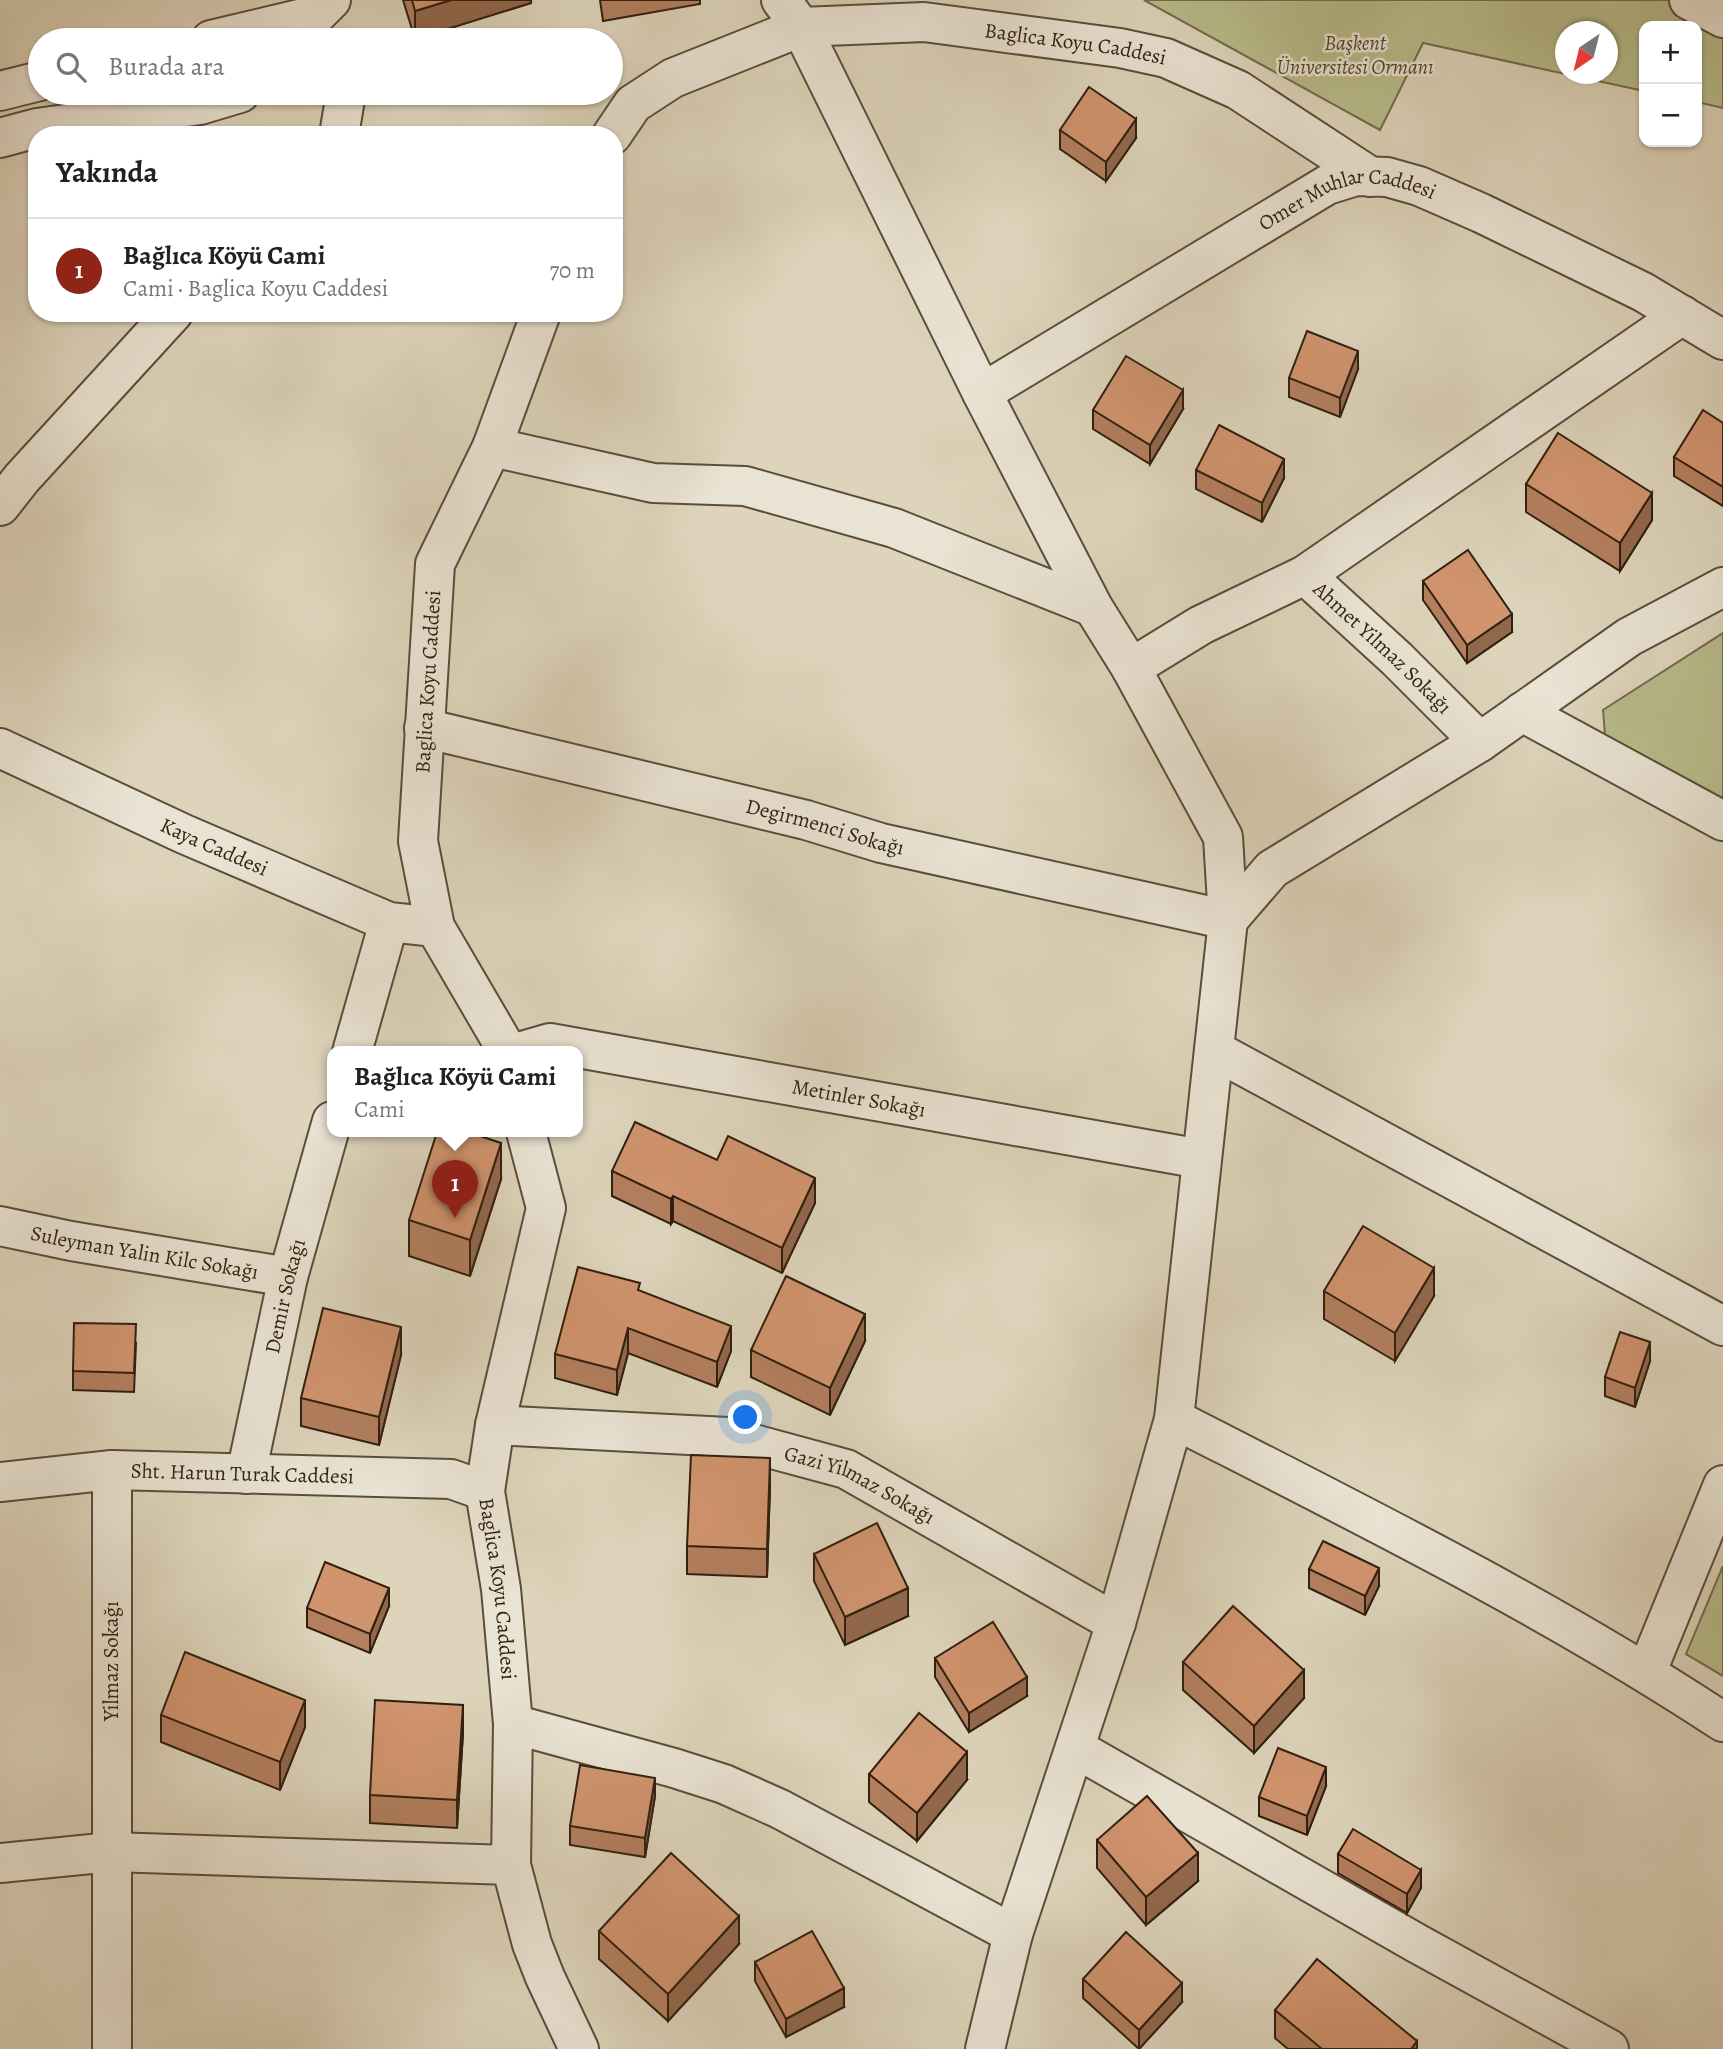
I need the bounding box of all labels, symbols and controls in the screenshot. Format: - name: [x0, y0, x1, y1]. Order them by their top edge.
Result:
- street label: Baglica Koyu Caddesi: [983, 16, 1169, 72]
- north arrow: [1555, 21, 1618, 84]
- map controls: [1639, 21, 1702, 147]
- button: +: [1639, 21, 1702, 84]
- search box: [28, 28, 623, 105]
- park label: Başkent Üniversitesi Ormanı: [1276, 29, 1434, 81]
- icon: search: [52, 48, 90, 86]
- text: Burada ara: [108, 49, 225, 84]
- button: −: [1639, 84, 1702, 147]
- text: Yakında: [56, 152, 158, 192]
- street label: Omer Muhlar Caddesi: [1253, 162, 1441, 237]
- text: Bağlıca Köyü Cami: [123, 238, 325, 273]
- text: 1: [75, 255, 83, 286]
- text: 70 m: [549, 255, 595, 286]
- text: Cami · Baglica Koyu Caddesi: [123, 273, 388, 304]
- street label: Ahmet Yilmaz Sokağı: [1307, 575, 1458, 720]
- street label: Baglica Koyu Caddesi: [408, 589, 447, 774]
- street label: Degirmenci Sokağı: [743, 792, 907, 862]
- street label: Kaya Caddesi: [156, 811, 273, 882]
- popup: [327, 1046, 583, 1137]
- text: Bağlıca Köyü Cami: [354, 1059, 556, 1094]
- street label: Metinler Sokağı: [790, 1072, 928, 1124]
- text: Cami: [354, 1094, 405, 1125]
- pin: 1: [432, 1160, 478, 1218]
- street label: Suleyman Yalin Kilc Sokağı: [28, 1219, 261, 1286]
- street label: Demir Sokağı: [258, 1235, 312, 1356]
- your location: [728, 1400, 762, 1434]
- street label: Gazi Yilmaz Sokağı: [781, 1439, 940, 1531]
- street label: Sht. Harun Turak Caddesi: [130, 1457, 354, 1490]
- street label: Baglica Koyu Caddesi: [472, 1496, 523, 1681]
- street label: Yilmaz Sokağı: [97, 1601, 125, 1722]

